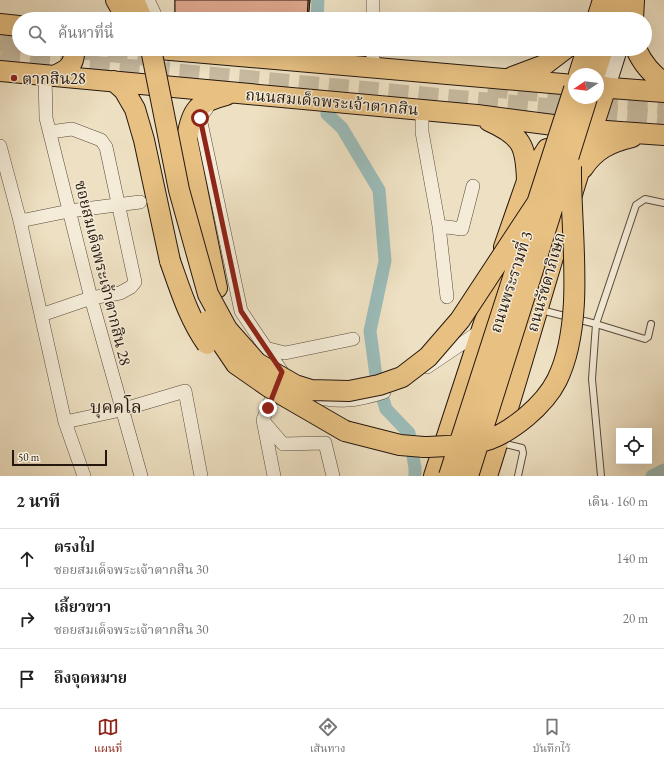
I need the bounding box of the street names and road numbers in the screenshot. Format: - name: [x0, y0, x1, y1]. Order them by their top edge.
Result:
- street label: ถนนสมเด็จพระเจ้าตากสิน: [244, 84, 420, 120]
- street label: ซอยสมเด็จพระเจ้าตากสิน 28: [70, 178, 136, 368]
- street label: ถนนพระรามที่ 3: [484, 228, 537, 335]
- street label: ถนนรัชดาภิเษก: [522, 230, 570, 334]

